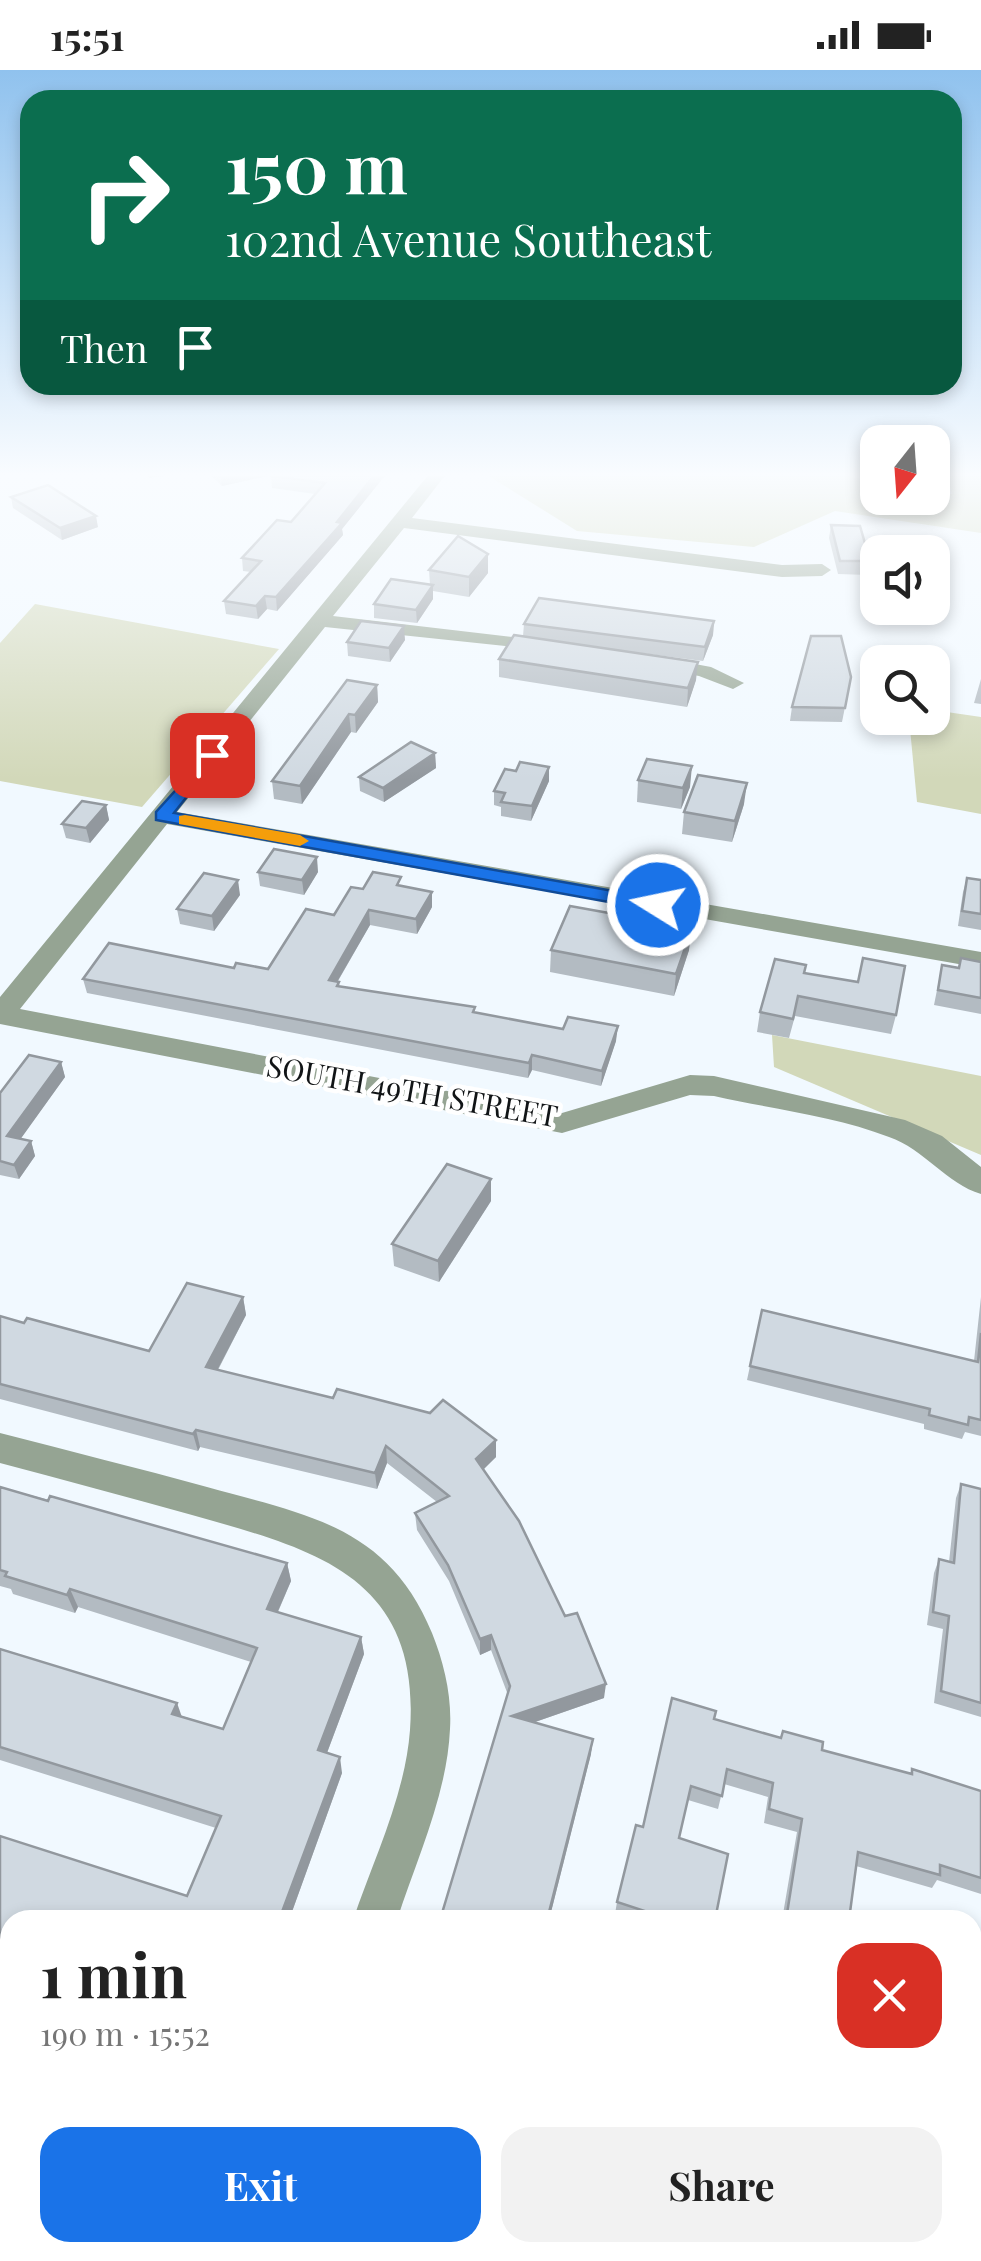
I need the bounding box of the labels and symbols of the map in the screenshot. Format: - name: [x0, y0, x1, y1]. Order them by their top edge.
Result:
- north arrow: [860, 425, 950, 515]
- pin: [170, 713, 255, 798]
- position arrow: [606, 853, 710, 957]
- street label: SOUTH 49TH STREET: [264, 1045, 561, 1135]

